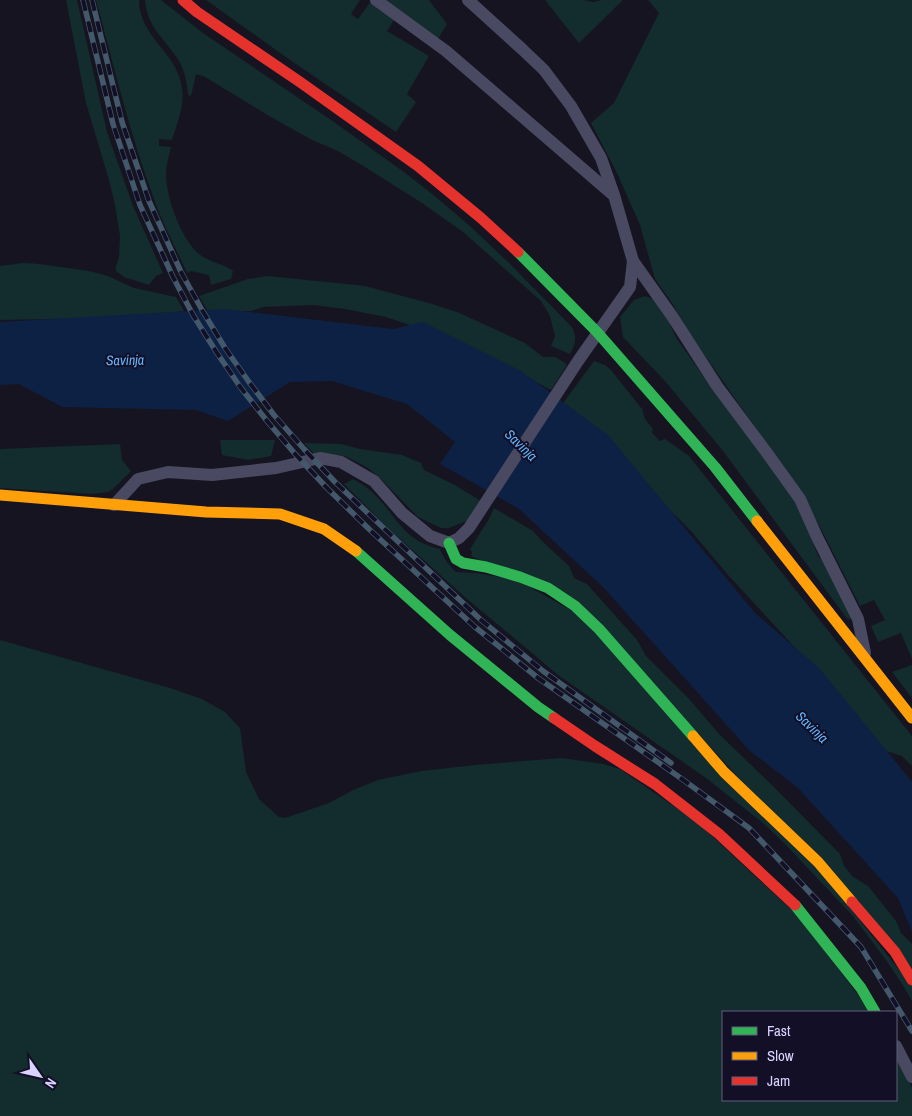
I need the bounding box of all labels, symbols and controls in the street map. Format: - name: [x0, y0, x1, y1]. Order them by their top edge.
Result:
- water label: Savinja: [106, 351, 144, 369]
- water label: Savinja: [501, 425, 541, 465]
- water label: Savinja: [792, 707, 832, 747]
- legend: [722, 1011, 897, 1101]
- text: Fast: [767, 1020, 791, 1041]
- text: Slow: [767, 1045, 794, 1066]
- north arrow: [15, 1051, 65, 1101]
- text: Jam: [767, 1070, 790, 1091]
- text: N: [41, 1075, 61, 1092]

